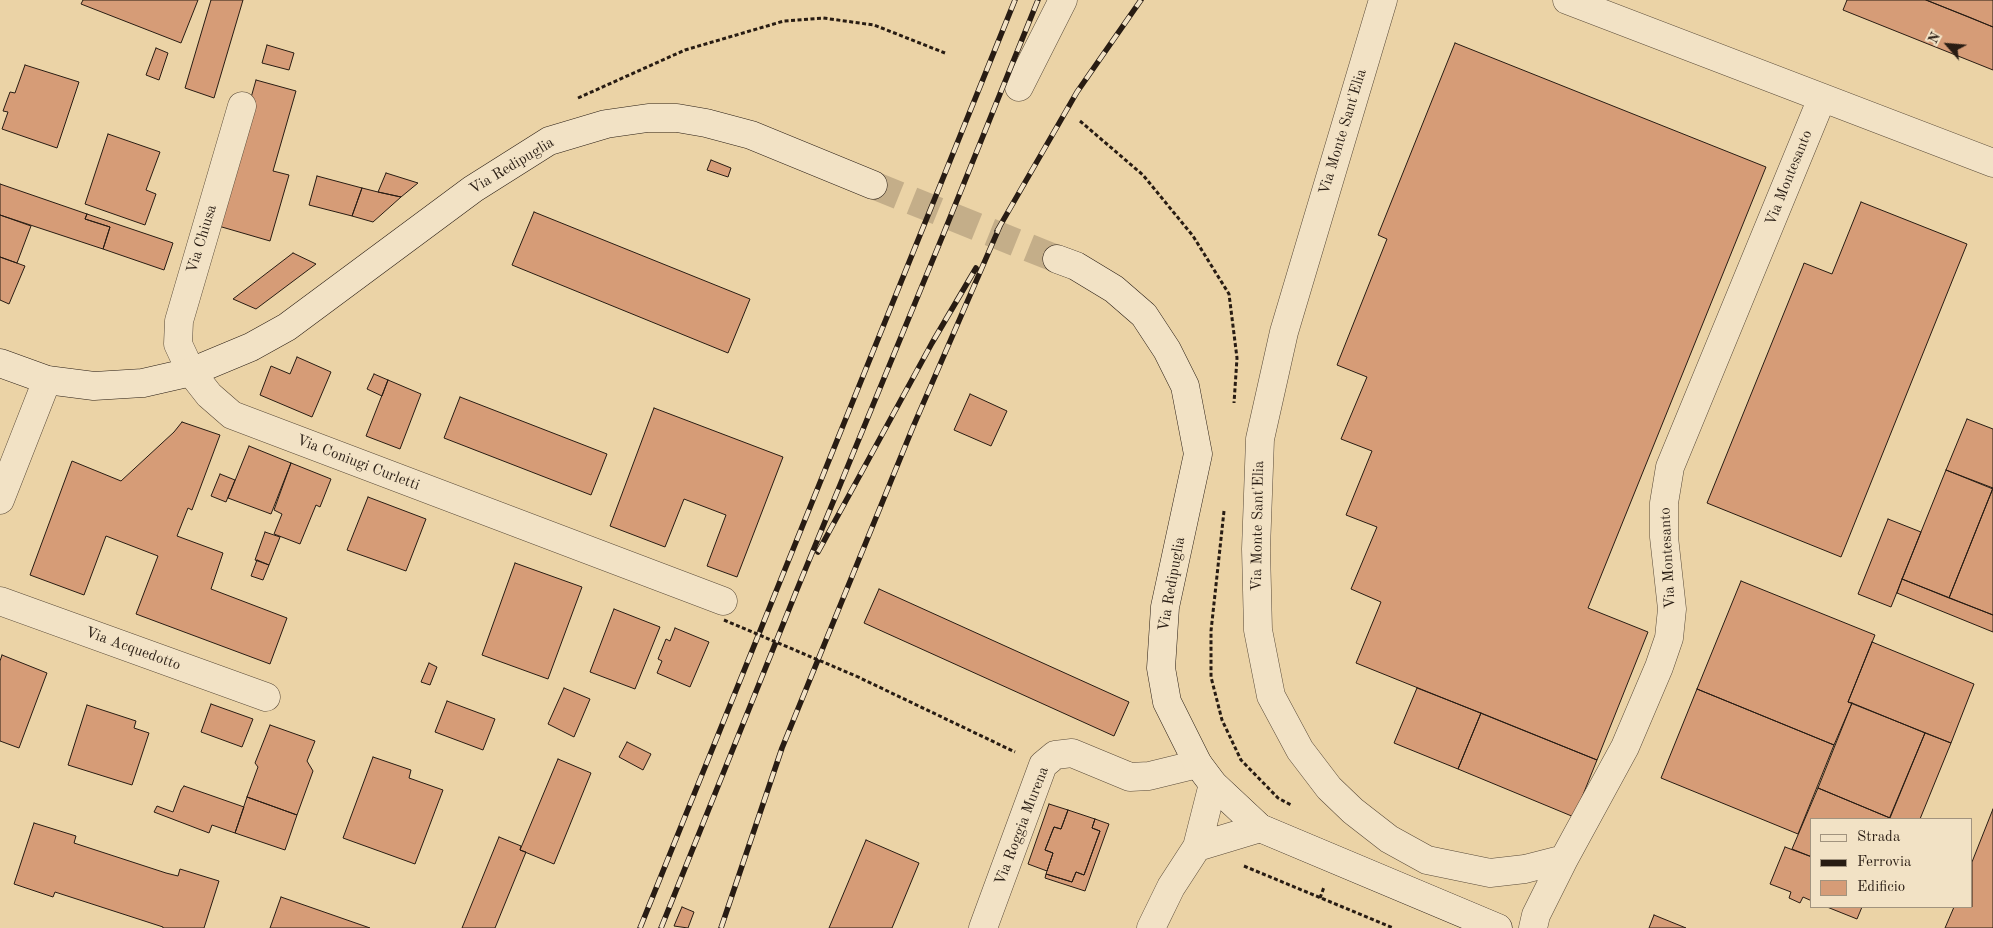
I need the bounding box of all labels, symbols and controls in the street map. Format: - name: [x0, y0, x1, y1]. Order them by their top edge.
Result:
- north arrow: [1923, 20, 1973, 70]
- text: N: [1926, 30, 1943, 46]
- street label: Via Monte Sant'Elia: [1315, 67, 1371, 197]
- street label: Via Montesanto: [1762, 128, 1816, 228]
- street label: Via Redipuglia: [466, 134, 558, 198]
- street label: Via Chiusa: [183, 203, 221, 275]
- street label: Via Coniugi Curletti: [294, 431, 422, 495]
- street label: Via Monte Sant'Elia: [1248, 461, 1268, 591]
- street label: Via Montesanto: [1656, 507, 1680, 609]
- street label: Via Redipuglia: [1155, 535, 1189, 633]
- street label: Via Acquedotto: [83, 623, 183, 675]
- street label: Via Roggia Murena: [991, 764, 1053, 888]
- legend: [1810, 818, 1973, 908]
- text: Strada: [1857, 830, 1900, 845]
- text: Ferrovia: [1857, 855, 1911, 870]
- text: Edificio: [1857, 880, 1905, 895]

